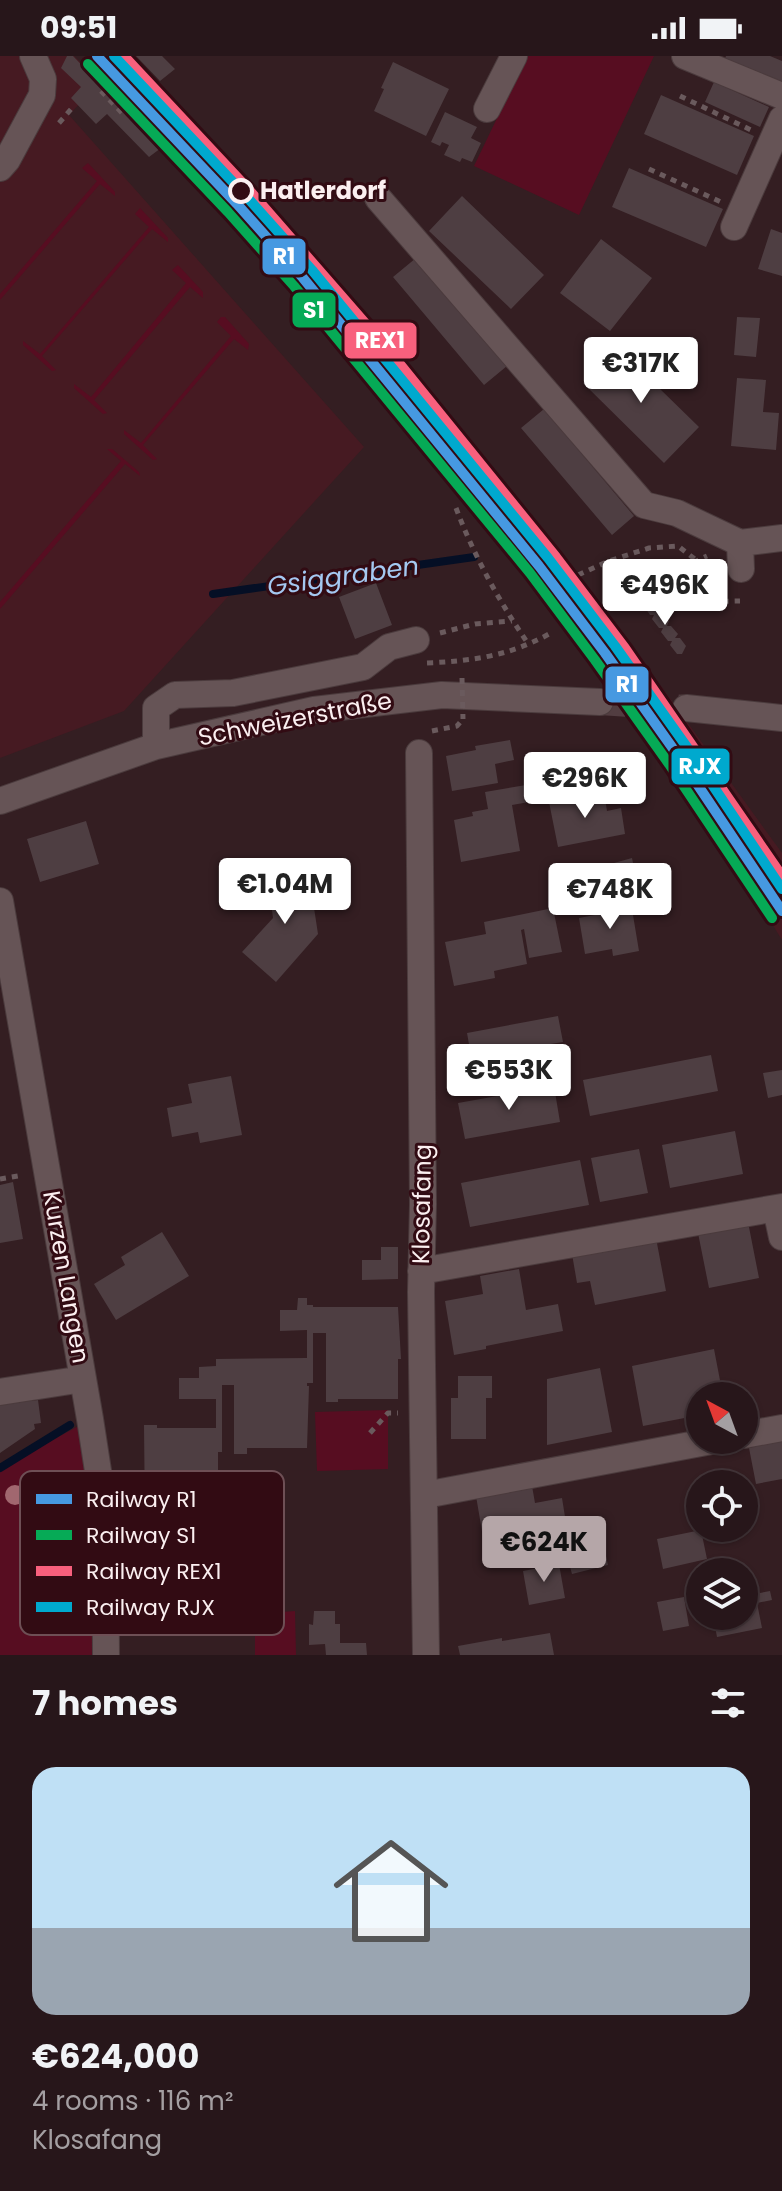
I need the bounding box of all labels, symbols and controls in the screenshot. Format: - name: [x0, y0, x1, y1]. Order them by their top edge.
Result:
- text: 09:51: [40, 6, 117, 49]
- place label: Hatlerdorf: [260, 174, 387, 207]
- marker: Hatlerdorf: [229, 179, 253, 203]
- line badge: R1: [261, 237, 307, 276]
- text: R1: [273, 241, 295, 272]
- line badge: S1: [291, 291, 337, 329]
- text: S1: [303, 295, 325, 326]
- line badge: REX1: [343, 321, 418, 360]
- text: REX1: [355, 325, 405, 356]
- pin: €317K: [585, 337, 697, 405]
- text: €317K: [602, 345, 680, 381]
- water label: Gsiggraben: [265, 548, 421, 604]
- pin: €496K: [609, 559, 721, 627]
- text: €496K: [621, 567, 709, 603]
- line badge: R1: [604, 665, 650, 704]
- text: R1: [616, 669, 638, 700]
- street label: Schweizerstraße: [195, 684, 395, 753]
- line badge: RJX: [670, 747, 731, 786]
- text: RJX: [679, 751, 722, 782]
- pin: €296K: [529, 752, 641, 820]
- text: €296K: [542, 760, 628, 796]
- pin: €1.04M: [220, 858, 350, 926]
- pin: €748K: [554, 863, 666, 931]
- text: €1.04M: [237, 866, 333, 902]
- text: €748K: [566, 871, 654, 907]
- pin: €553K: [453, 1044, 565, 1112]
- text: €553K: [465, 1052, 553, 1088]
- street label: Klosafang: [404, 1144, 439, 1264]
- street label: Kurzen Langen: [35, 1188, 98, 1366]
- north arrow: [686, 1382, 758, 1454]
- map controls: [686, 1382, 758, 1630]
- button: locate: [686, 1470, 758, 1542]
- legend: [20, 1471, 284, 1635]
- text: Railway R1: [86, 1484, 197, 1515]
- pin: €624K: [488, 1516, 600, 1584]
- text: Railway S1: [86, 1520, 196, 1551]
- text: €624K: [500, 1524, 588, 1560]
- text: Railway REX1: [86, 1556, 222, 1587]
- button: layers: [686, 1558, 758, 1630]
- text: Railway RJX: [86, 1592, 215, 1623]
- text: 7 homes: [32, 1679, 178, 1727]
- icon: filters: [706, 1681, 750, 1725]
- icon: home: [319, 1819, 463, 1963]
- text: €624,000: [32, 2032, 199, 2080]
- text: 4 rooms · 116 m²: [32, 2083, 233, 2119]
- text: Klosafang: [32, 2122, 162, 2158]

